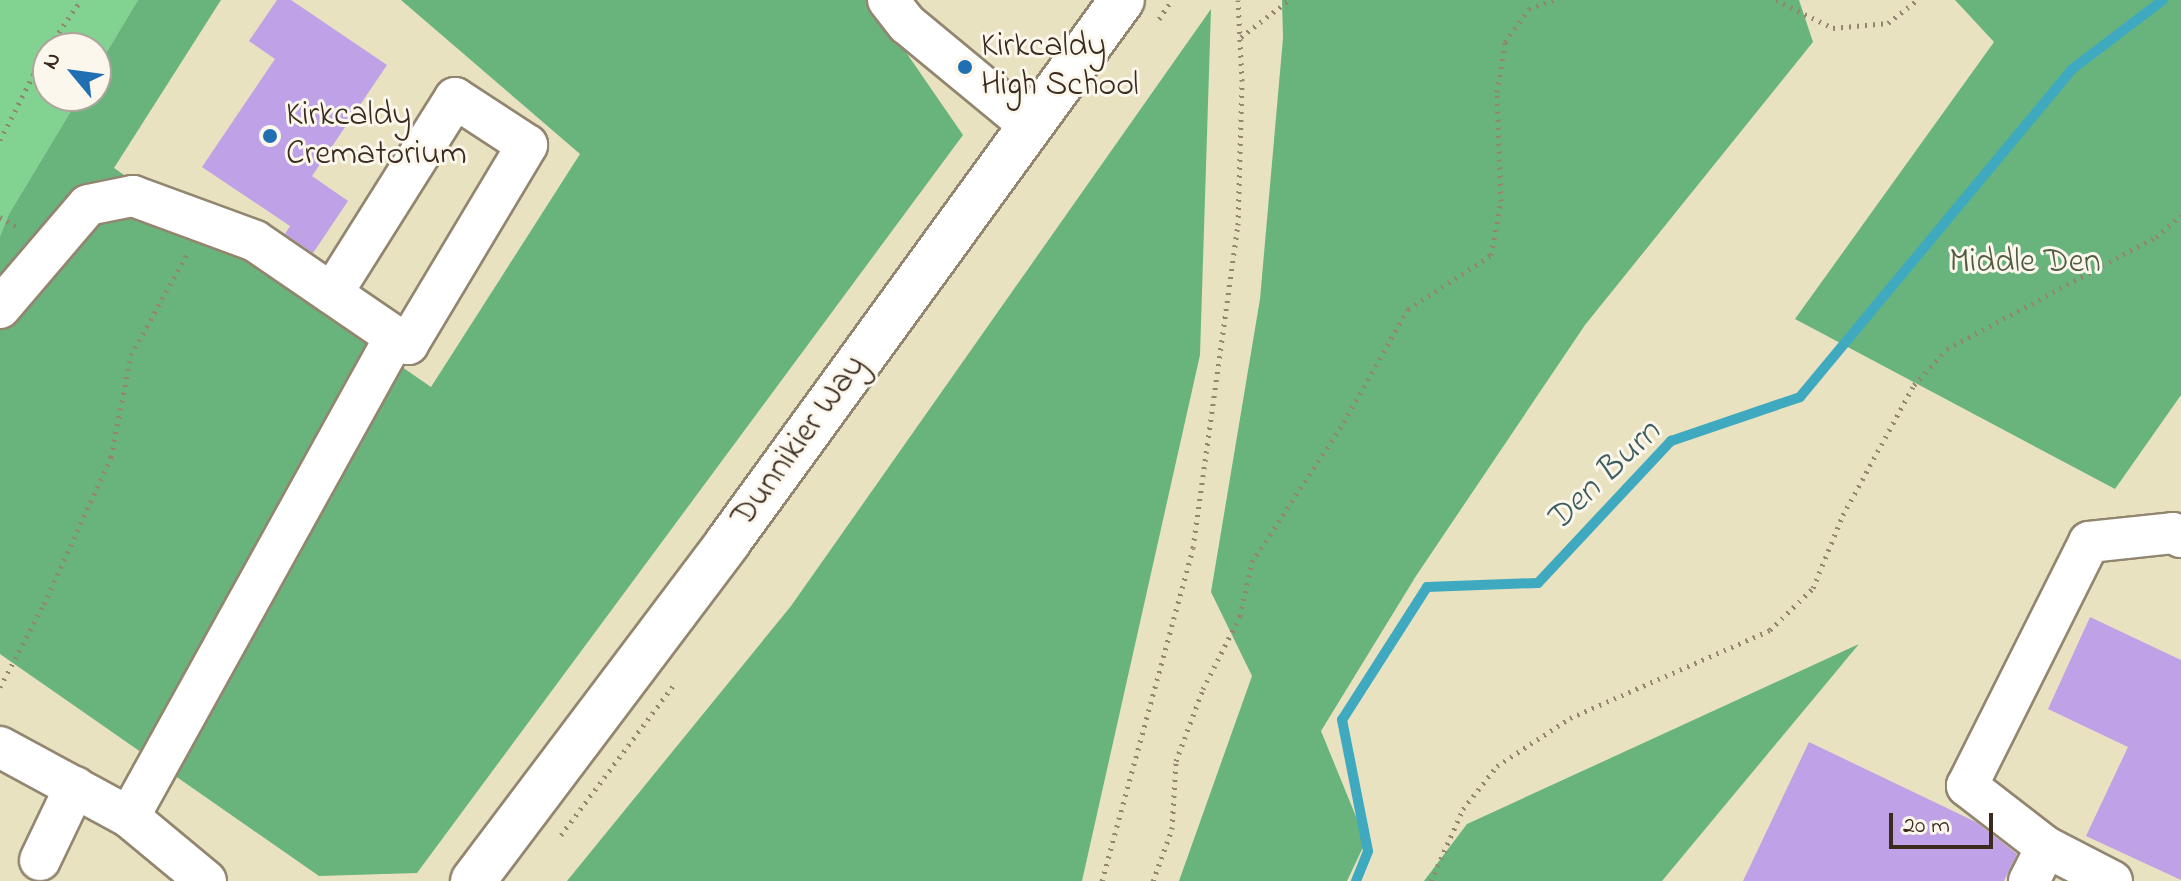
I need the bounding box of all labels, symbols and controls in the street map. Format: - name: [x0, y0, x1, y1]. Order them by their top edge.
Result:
- place label: Kirkcaldy High School: [981, 27, 1139, 106]
- north arrow: [32, 32, 112, 112]
- text: N: [35, 47, 70, 76]
- marker: Kirkcaldy High School: [956, 58, 974, 76]
- place label: Kirkcaldy Crematorium: [286, 96, 467, 176]
- marker: Kirkcaldy Crematorium: [261, 127, 279, 145]
- park label: Middle Den: [1949, 244, 2101, 284]
- street label: Dunnikier Way: [724, 348, 876, 536]
- water label: Den Burn: [1538, 412, 1670, 542]
- scale bar: [1893, 797, 1997, 847]
- text: 20 m: [1903, 809, 1950, 844]

